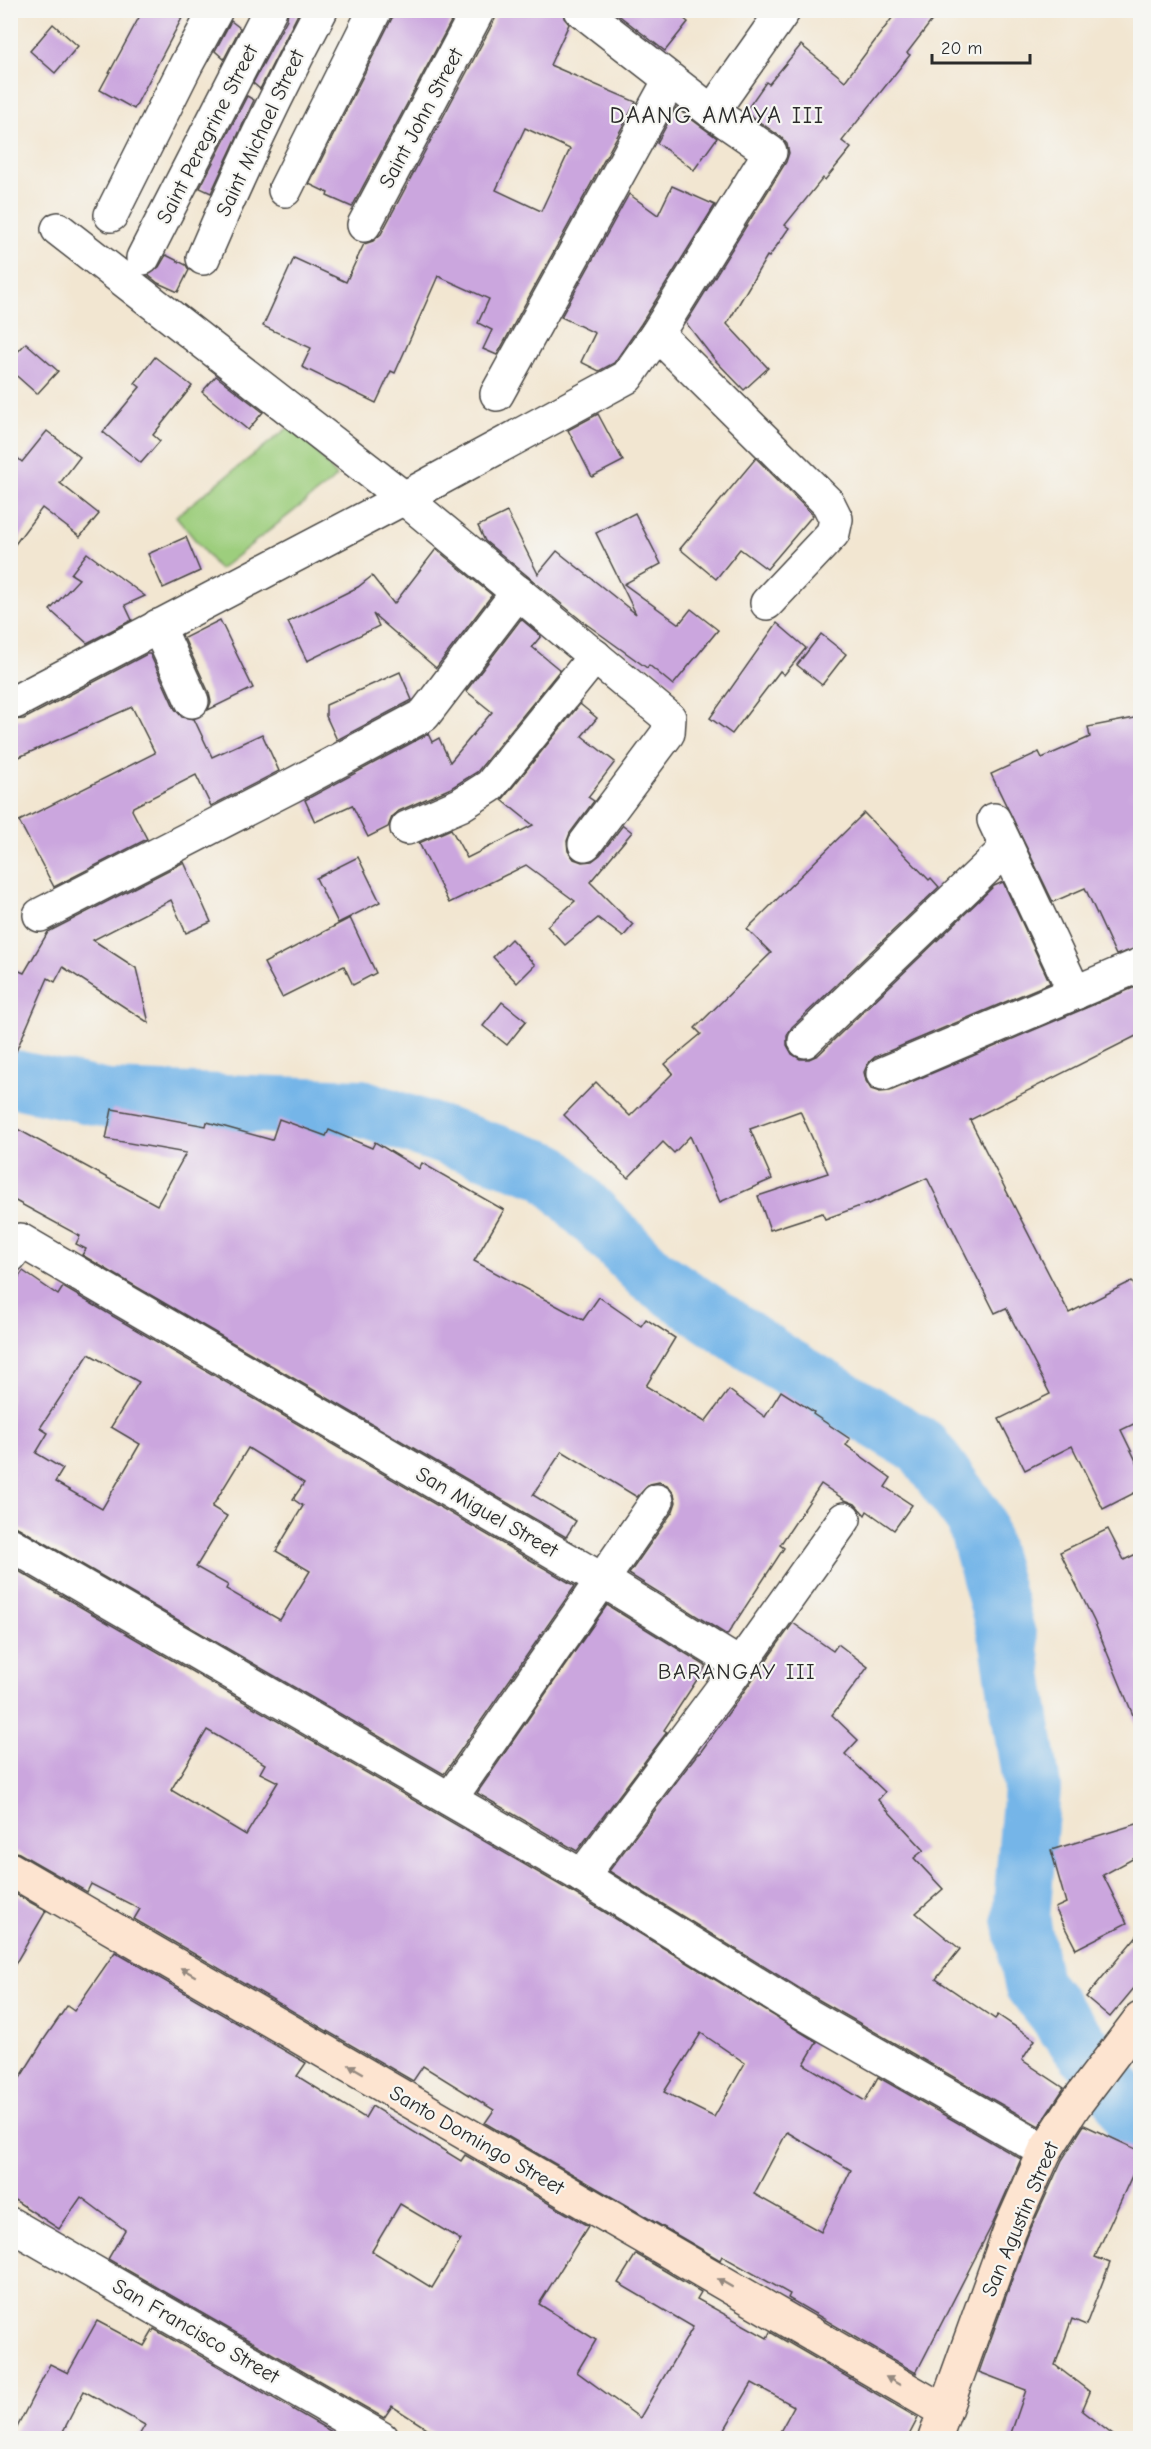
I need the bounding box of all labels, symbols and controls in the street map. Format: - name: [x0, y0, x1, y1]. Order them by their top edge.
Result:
- scale bar: [932, 27, 1030, 65]
- text: 20 m: [941, 38, 982, 59]
- street label: Saint Peregrine Street: [151, 40, 263, 228]
- street label: Saint John Street: [374, 43, 468, 192]
- street label: Saint Michael Street: [211, 45, 310, 220]
- district label: DAANG AMAYA III: [609, 101, 825, 129]
- street label: San Miguel Street: [412, 1462, 563, 1563]
- district label: BARANGAY III: [658, 1659, 816, 1685]
- one-way arrow: [180, 1966, 196, 1977]
- one-way arrow: [348, 2064, 364, 2075]
- street label: Santo Domingo Street: [385, 2080, 569, 2200]
- street label: San Agustin Street: [977, 2137, 1064, 2300]
- street label: San Francisco Street: [109, 2274, 284, 2389]
- one-way arrow: [717, 2278, 733, 2289]
- one-way arrow: [885, 2376, 901, 2387]

